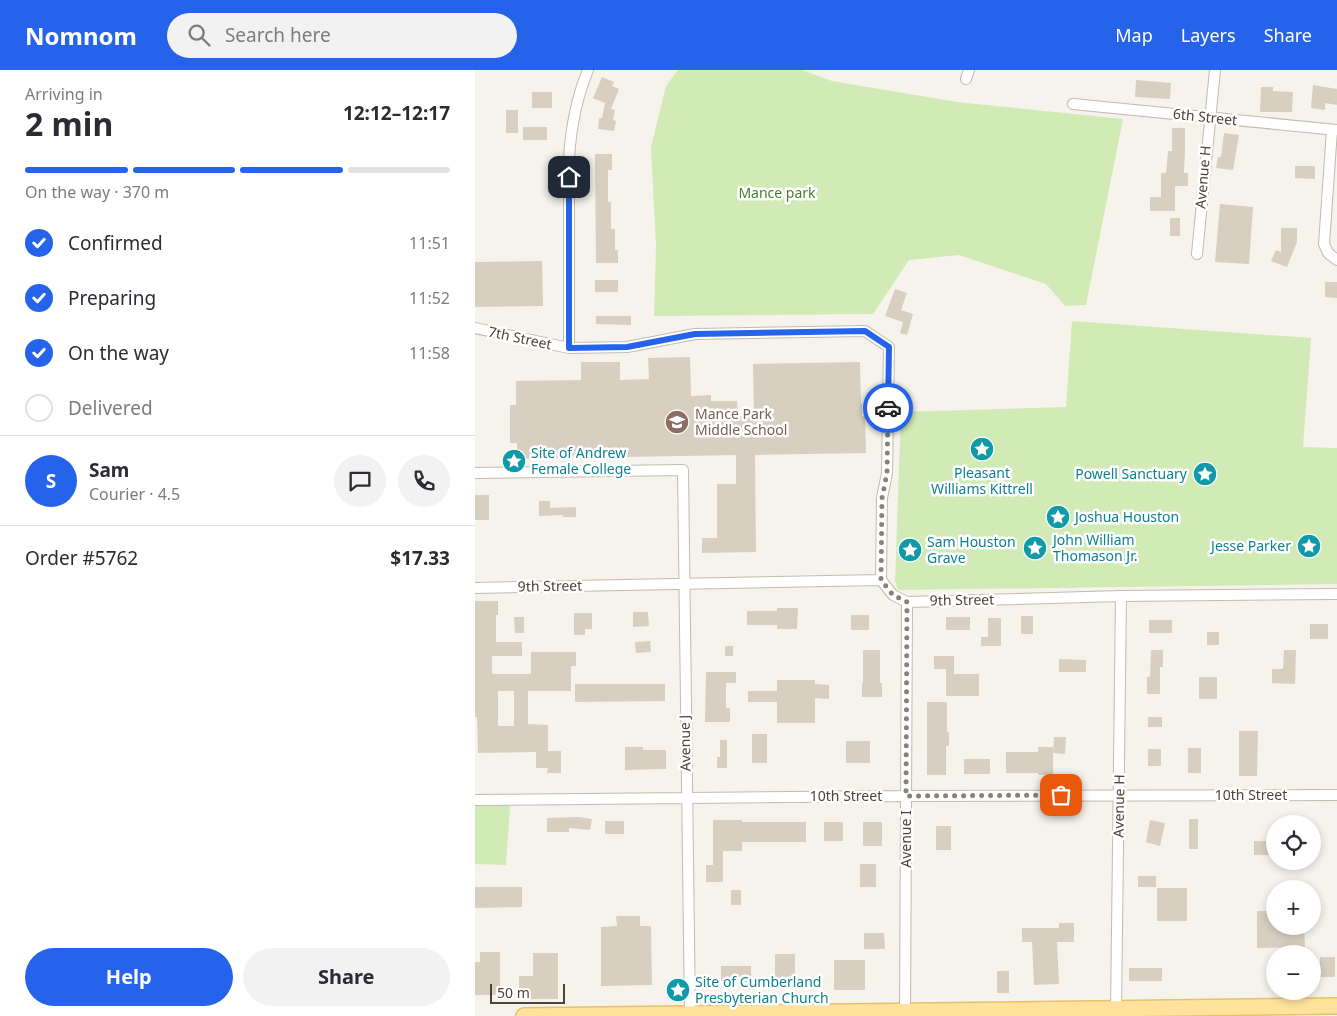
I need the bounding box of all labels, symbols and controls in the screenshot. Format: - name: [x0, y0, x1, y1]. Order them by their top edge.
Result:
- search box: [167, 13, 517, 58]
- text: Nomnom: [25, 19, 137, 52]
- icon: search: [185, 21, 213, 49]
- text: Search here: [225, 22, 331, 48]
- text: Map: [1115, 23, 1153, 47]
- text: Layers: [1181, 23, 1236, 47]
- text: Share: [1264, 23, 1312, 47]
- text: Arriving in: [25, 83, 103, 105]
- text: 12:12–12:17: [343, 100, 450, 126]
- text: 2 min: [25, 102, 113, 145]
- street label: 6th Street: [1172, 104, 1238, 129]
- street label: Avenue H: [1190, 145, 1215, 209]
- pin: [548, 156, 590, 198]
- icon: home: [555, 163, 583, 191]
- text: On the way · 370 m: [25, 181, 169, 203]
- park label: Mance park: [738, 183, 816, 202]
- icon: check: [25, 229, 53, 257]
- text: Confirmed: [68, 230, 163, 256]
- text: 11:51: [409, 232, 450, 254]
- icon: check: [25, 284, 53, 312]
- text: Preparing: [68, 285, 156, 311]
- text: 11:52: [409, 287, 450, 309]
- street label: 7th Street: [487, 322, 554, 354]
- icon: check: [25, 339, 53, 367]
- text: On the way: [68, 340, 169, 366]
- text: 11:58: [409, 342, 450, 364]
- courier: [863, 383, 913, 433]
- icon: car: [874, 394, 902, 422]
- text: Delivered: [68, 395, 153, 421]
- place label: Mance Park Middle School: [695, 404, 787, 439]
- school or university icon: Mance Park Middle School: [664, 409, 690, 435]
- place icon: Pleasant Williams Kittrell: [969, 436, 995, 462]
- place label: Site of Andrew Female College: [531, 443, 631, 478]
- place icon: Site of Andrew Female College: [501, 448, 527, 474]
- button: chat: [334, 455, 386, 507]
- button: phone: [398, 455, 450, 507]
- text: Sam: [89, 457, 129, 483]
- place icon: Powell Sanctuary: [1192, 461, 1218, 487]
- place label: Pleasant Williams Kittrell: [931, 463, 1033, 498]
- place label: Powell Sanctuary: [1075, 464, 1188, 483]
- text: S: [46, 468, 56, 494]
- text: Courier · 4.5: [89, 483, 180, 505]
- place icon: Joshua Houston: [1045, 504, 1071, 530]
- place label: Joshua Houston: [1073, 507, 1179, 526]
- place label: John William Thomason Jr.: [1051, 530, 1137, 565]
- place label: Sam Houston Grave: [927, 532, 1016, 567]
- place icon: Jesse Parker: [1296, 533, 1322, 559]
- place icon: John William Thomason Jr.: [1022, 535, 1048, 561]
- place label: Jesse Parker: [1209, 536, 1291, 555]
- place icon: Sam Houston Grave: [897, 537, 923, 563]
- text: Order #5762: [25, 545, 138, 571]
- text: $17.33: [390, 545, 450, 571]
- street label: 9th Street: [518, 575, 582, 596]
- street label: 9th Street: [930, 589, 994, 610]
- street label: Avenue J: [675, 715, 694, 771]
- pin: [1040, 774, 1082, 816]
- street label: Avenue H: [1108, 774, 1129, 838]
- icon: bag: [1047, 781, 1075, 809]
- street label: 10th Street: [1215, 785, 1287, 804]
- street label: 10th Street: [810, 786, 882, 805]
- street label: Avenue I: [896, 810, 915, 868]
- map controls: [1266, 815, 1321, 1000]
- button: locate: [1266, 815, 1321, 870]
- button: +: [1266, 880, 1321, 935]
- button: −: [1266, 945, 1321, 1000]
- button: Help: [25, 948, 233, 1006]
- button: Share: [243, 948, 450, 1006]
- place label: Site of Cumberland Presbyterian Church: [695, 972, 829, 1007]
- place icon: Site of Cumberland Presbyterian Church: [665, 977, 691, 1003]
- scale bar: [490, 981, 565, 1004]
- text: 50 m: [497, 983, 530, 1002]

